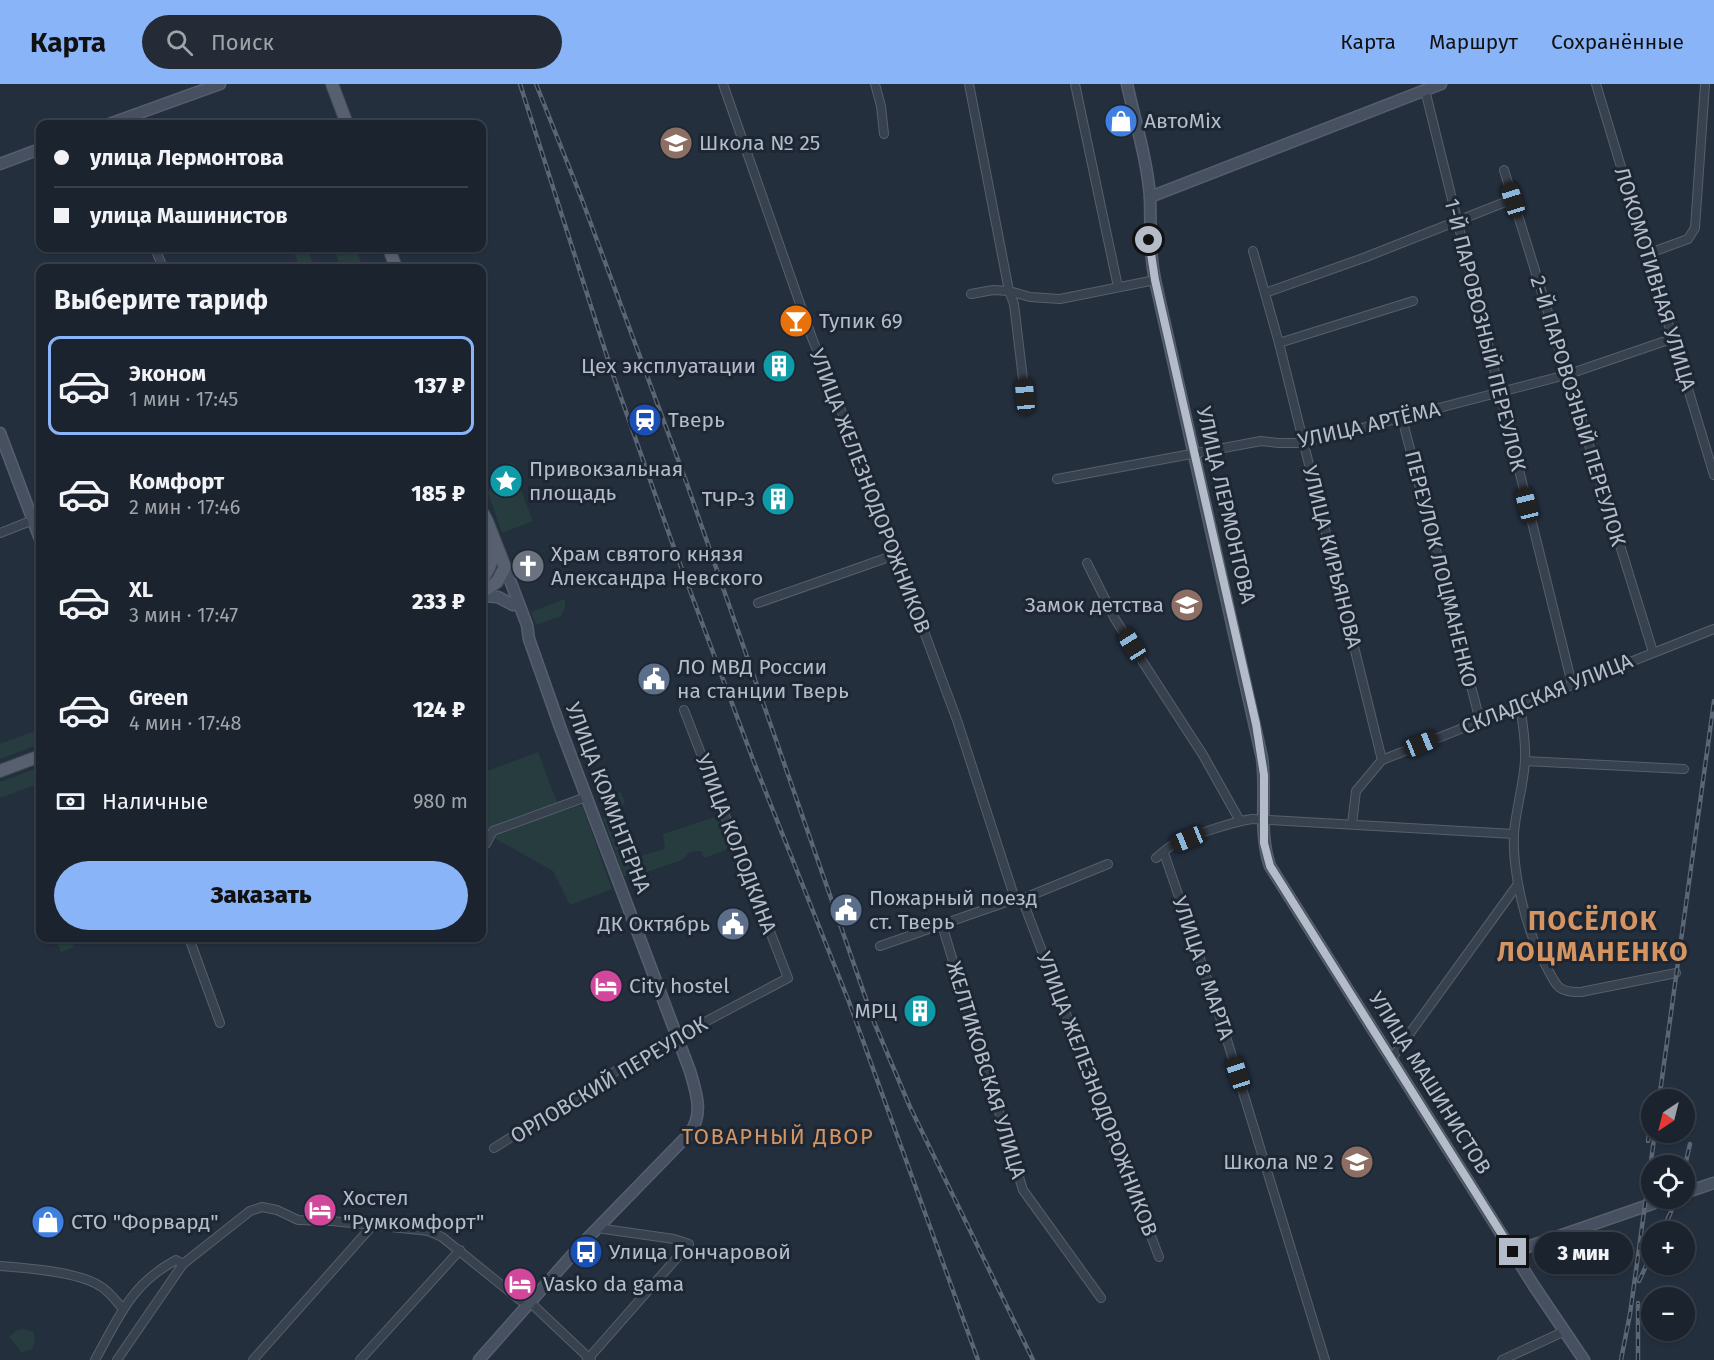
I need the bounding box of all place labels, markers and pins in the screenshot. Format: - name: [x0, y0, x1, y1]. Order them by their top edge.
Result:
- shop icon: АвтоMix: [1103, 103, 1139, 139]
- place label: АвтоMix: [1144, 108, 1222, 134]
- school or university icon: Школа № 25: [658, 125, 694, 161]
- place label: Школа № 25: [699, 130, 820, 156]
- bar icon: Тупик 69: [778, 303, 814, 339]
- place label: Тупик 69: [819, 308, 903, 334]
- building icon: Цех эксплуатации: [761, 348, 797, 384]
- place label: Цех эксплуатации: [581, 353, 756, 379]
- station icon: Тверь: [627, 402, 663, 438]
- place label: Тверь: [668, 407, 725, 433]
- place label: Привокзальная площадь: [529, 456, 683, 506]
- place icon: Привокзальная площадь: [488, 463, 524, 499]
- building icon: ТЧР-3: [760, 481, 796, 517]
- place label: ТЧР-3: [702, 486, 755, 512]
- place label: Храм святого князя Александра Невского: [551, 541, 763, 591]
- church icon: Храм святого князя Александра Невского: [510, 548, 546, 584]
- school or university icon: Замок детства: [1169, 587, 1205, 623]
- place label: Замок детства: [1025, 592, 1164, 618]
- place label: ЛО МВД России на станции Тверь: [677, 654, 849, 704]
- public building icon: ЛО МВД России на станции Тверь: [636, 661, 672, 697]
- place label: Пожарный поезд ст. Тверь: [869, 885, 1038, 935]
- public building icon: Пожарный поезд ст. Тверь: [828, 892, 864, 928]
- public building icon: ДК Октябрь: [715, 906, 751, 942]
- place label: ДК Октябрь: [597, 911, 710, 937]
- hotel icon: City hostel: [588, 968, 624, 1004]
- place label: City hostel: [629, 973, 729, 999]
- building icon: МРЦ: [902, 993, 938, 1029]
- place label: МРЦ: [854, 998, 897, 1024]
- school or university icon: Школа № 2: [1339, 1144, 1375, 1180]
- place label: Школа № 2: [1223, 1149, 1334, 1175]
- place label: Хостел "Румкомфорт": [343, 1185, 484, 1235]
- hotel icon: Хостел "Румкомфорт": [302, 1192, 338, 1228]
- shop icon: СТО "Форвард": [30, 1204, 66, 1240]
- place label: СТО "Форвард": [71, 1209, 219, 1235]
- bus stop icon: Улица Гончаровой: [568, 1234, 604, 1270]
- place label: Улица Гончаровой: [609, 1239, 791, 1265]
- hotel icon: Vasko da gama: [502, 1266, 538, 1302]
- place label: Vasko da gama: [543, 1271, 684, 1297]

